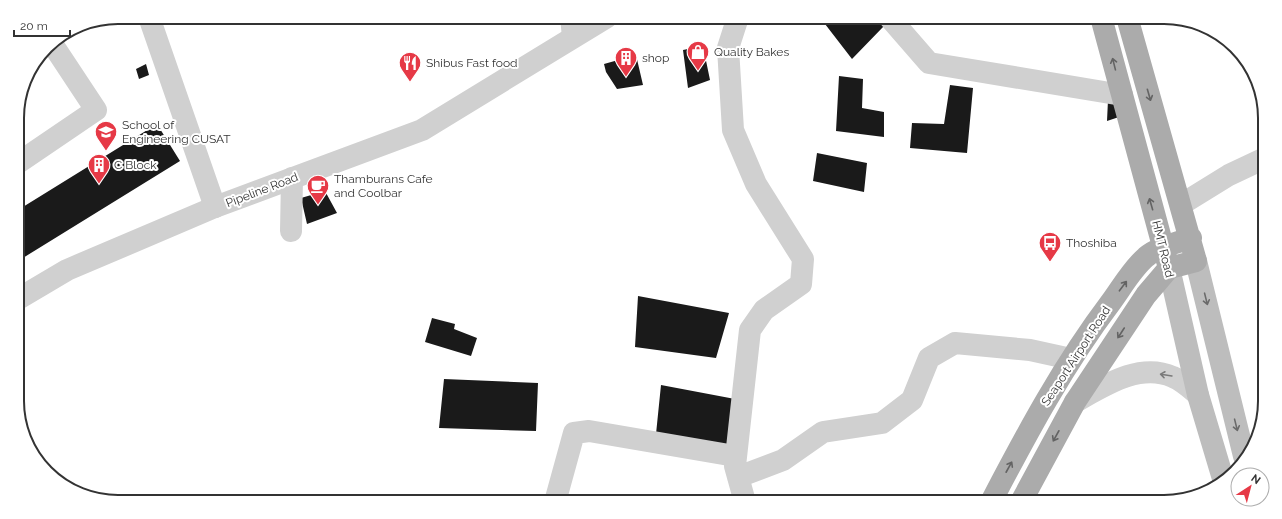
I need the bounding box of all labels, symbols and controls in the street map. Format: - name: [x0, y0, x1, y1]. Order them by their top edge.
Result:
- scale bar: [14, 12, 70, 38]
- text: 20 m: [20, 19, 48, 33]
- shop icon: Quality Bakes: [685, 39, 711, 72]
- building icon: shop: [613, 45, 639, 78]
- place label: Quality Bakes: [714, 45, 789, 59]
- restaurant icon: Shibus Fast food: [397, 50, 423, 83]
- place label: shop: [642, 51, 669, 65]
- place label: Shibus Fast food: [426, 56, 518, 70]
- one-way arrow: [1110, 58, 1117, 71]
- one-way arrow: [1146, 88, 1153, 101]
- place label: School of Engineering CUSAT: [122, 118, 231, 146]
- school or university icon: School of Engineering CUSAT: [93, 119, 119, 152]
- building icon: C Block: [86, 152, 112, 185]
- place label: C Block: [114, 158, 157, 172]
- street label: Pipeline Road: [224, 170, 300, 210]
- place label: Thamburans Cafe and Coolbar: [334, 172, 433, 200]
- cafe icon: Thamburans Cafe and Coolbar: [305, 173, 331, 206]
- one-way arrow: [1147, 197, 1155, 210]
- street label: HMT Road: [1149, 219, 1177, 279]
- bus stop icon: Thoshiba: [1037, 230, 1063, 263]
- place label: Thoshiba: [1066, 236, 1117, 250]
- one-way arrow: [1118, 281, 1127, 292]
- one-way arrow: [1202, 292, 1210, 305]
- street label: Seaport Airport Road: [1039, 304, 1113, 408]
- one-way arrow: [1117, 327, 1125, 338]
- one-way arrow: [1160, 371, 1173, 379]
- one-way arrow: [1233, 419, 1241, 432]
- one-way arrow: [1052, 430, 1060, 442]
- one-way arrow: [1006, 462, 1013, 474]
- north arrow: [1230, 467, 1270, 507]
- text: N: [1248, 472, 1263, 487]

